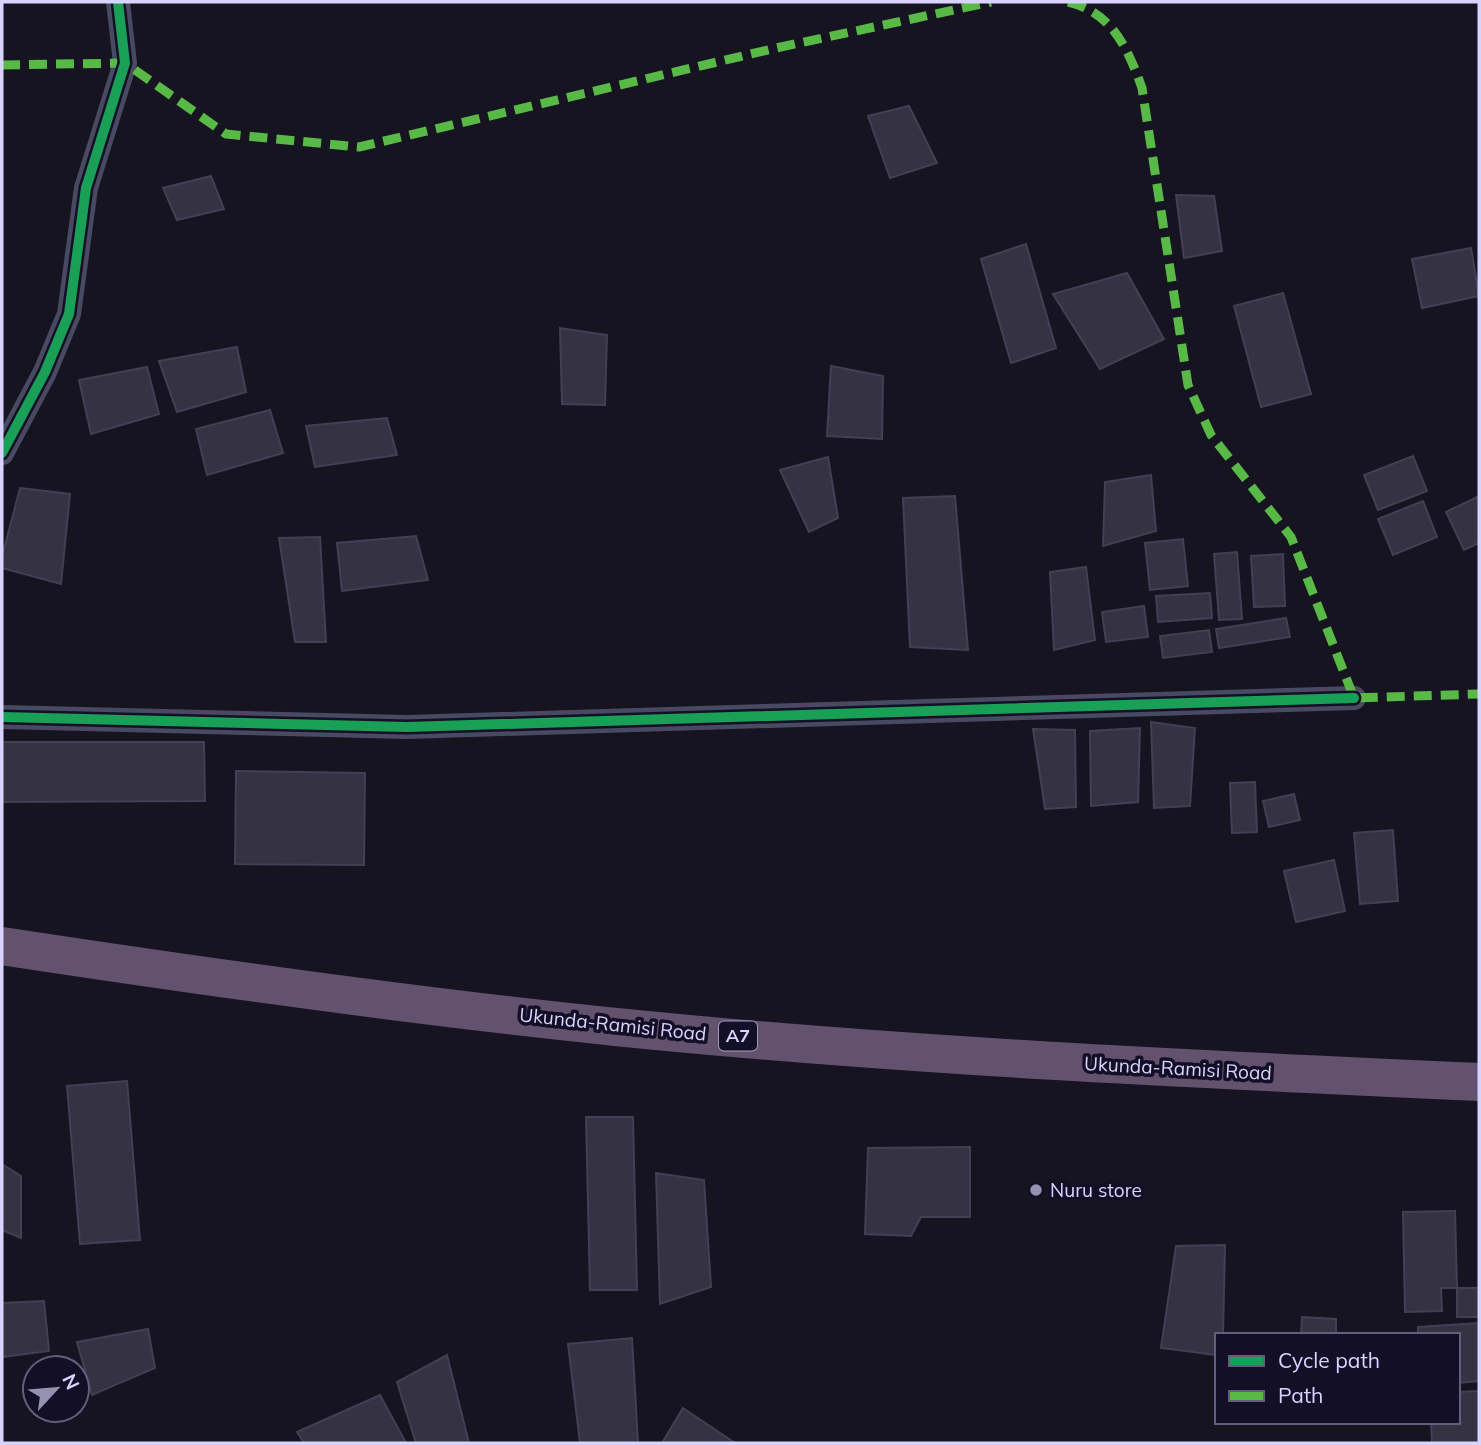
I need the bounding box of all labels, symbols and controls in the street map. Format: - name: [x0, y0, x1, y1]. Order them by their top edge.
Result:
- street label: Ukunda-Ramisi Road: [518, 1002, 708, 1046]
- road number: A7: [719, 1021, 757, 1050]
- street label: Ukunda-Ramisi Road: [1084, 1051, 1272, 1085]
- place label: Nuru store: [1050, 1178, 1142, 1202]
- marker: Nuru store: [1028, 1182, 1044, 1198]
- legend: [1215, 1333, 1460, 1424]
- text: Cycle path: [1278, 1347, 1380, 1373]
- north arrow: [21, 1354, 91, 1424]
- text: N: [57, 1370, 85, 1393]
- text: Path: [1278, 1382, 1323, 1408]

